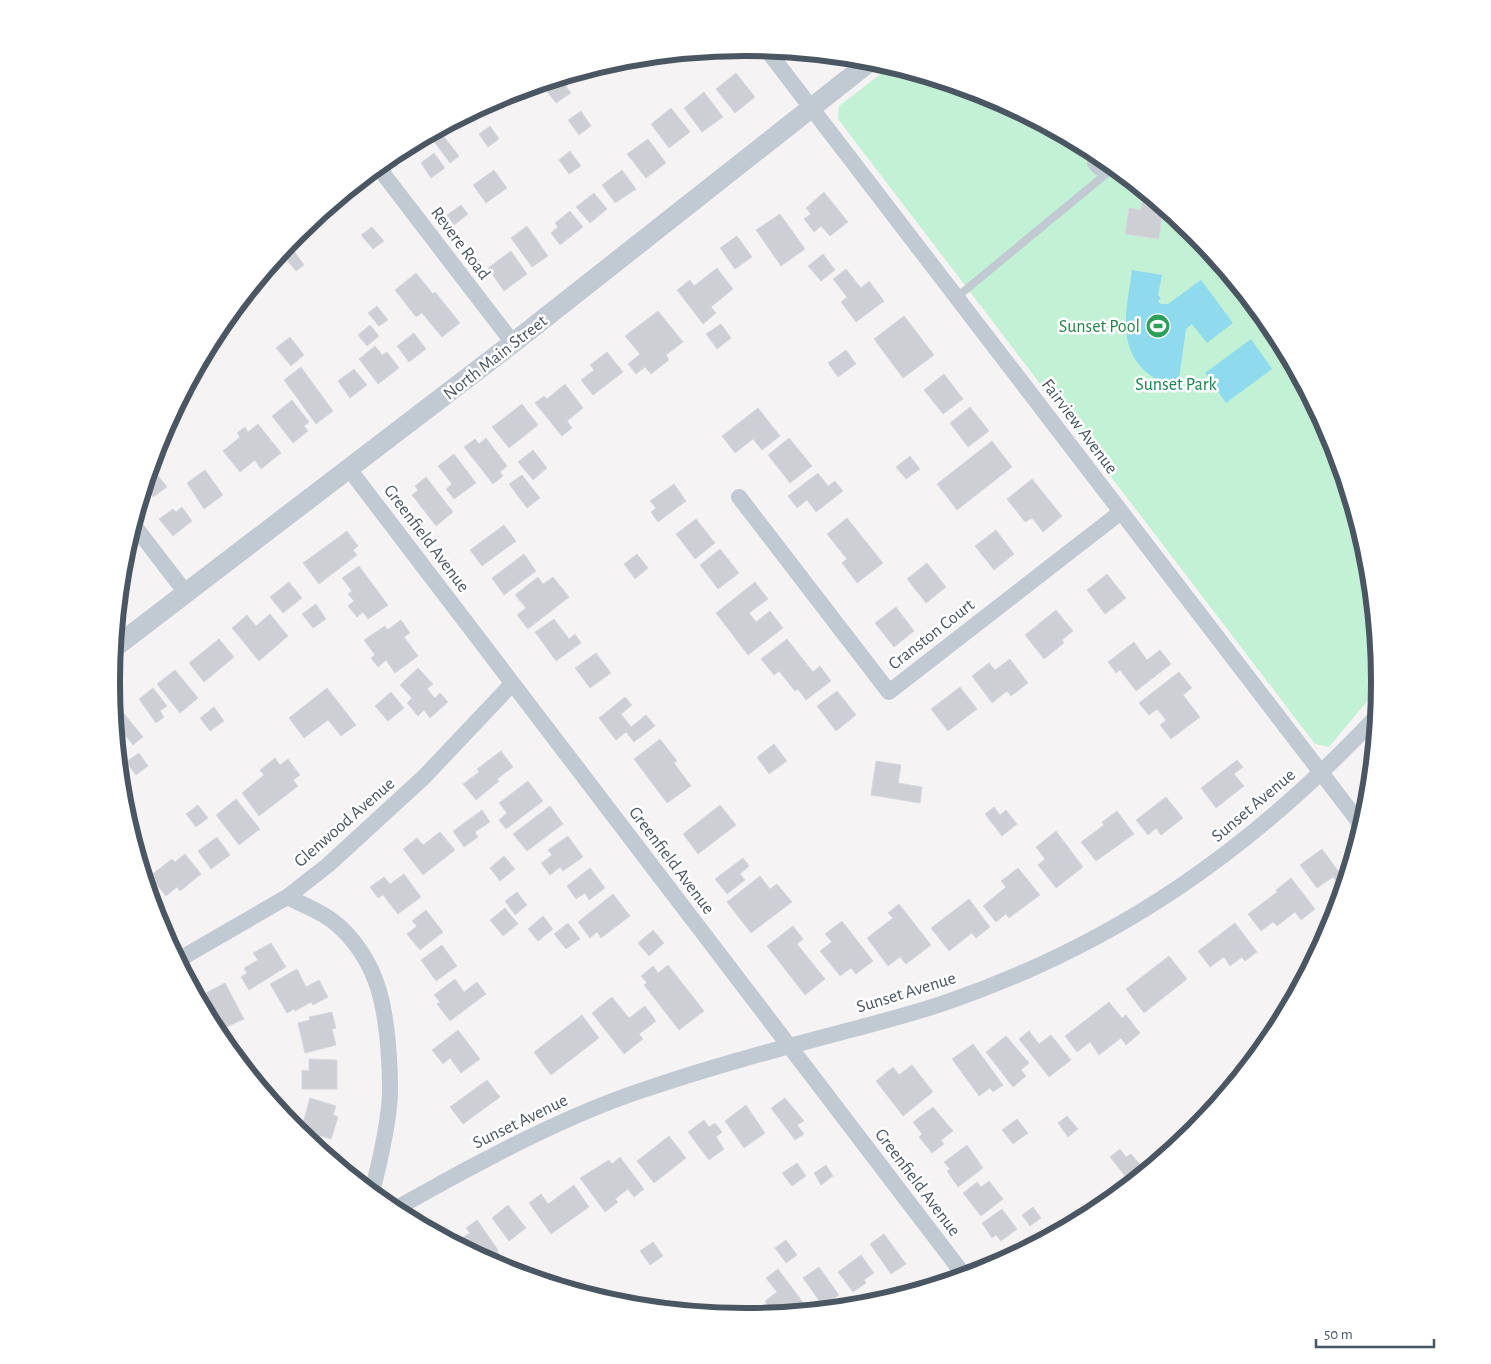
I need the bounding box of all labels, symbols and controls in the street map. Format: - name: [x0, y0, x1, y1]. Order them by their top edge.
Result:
- street label: Revere Road: [427, 204, 493, 283]
- street label: North Main Street: [441, 312, 551, 404]
- sports icon: Sunset Pool: [1145, 313, 1171, 339]
- place label: Sunset Pool: [1059, 318, 1140, 336]
- street label: Fairview Avenue: [1038, 376, 1121, 477]
- park label: Sunset Park: [1135, 376, 1218, 394]
- street label: Greenfield Avenue: [380, 481, 472, 596]
- street label: Cranston Court: [885, 596, 978, 674]
- street label: Sunset Avenue: [1208, 766, 1299, 846]
- street label: Glenwood Avenue: [291, 774, 398, 871]
- street label: Greenfield Avenue: [625, 803, 717, 918]
- street label: Sunset Avenue: [854, 969, 958, 1017]
- street label: Sunset Avenue: [470, 1091, 571, 1153]
- street label: Greenfield Avenue: [871, 1125, 963, 1240]
- scale bar: [1316, 1316, 1434, 1348]
- text: 50 m: [1324, 1327, 1353, 1342]

